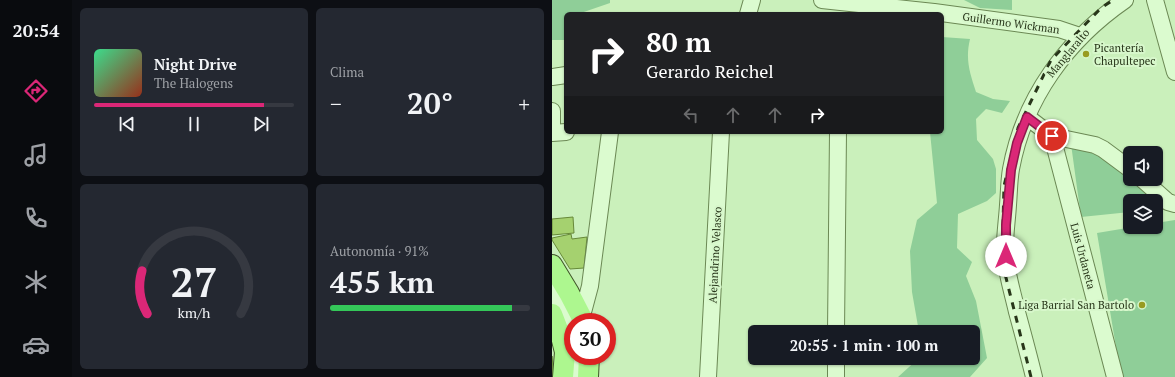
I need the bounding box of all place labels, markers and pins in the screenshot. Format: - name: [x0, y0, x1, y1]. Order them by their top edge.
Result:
- place label: Picantería Chapultepec: [1094, 41, 1155, 68]
- marker: Picantería Chapultepec: [1081, 49, 1091, 59]
- pin: [1035, 119, 1069, 153]
- place label: Liga Barrial San Bartolo: [1018, 298, 1134, 312]
- marker: Liga Barrial San Bartolo: [1137, 300, 1147, 310]

